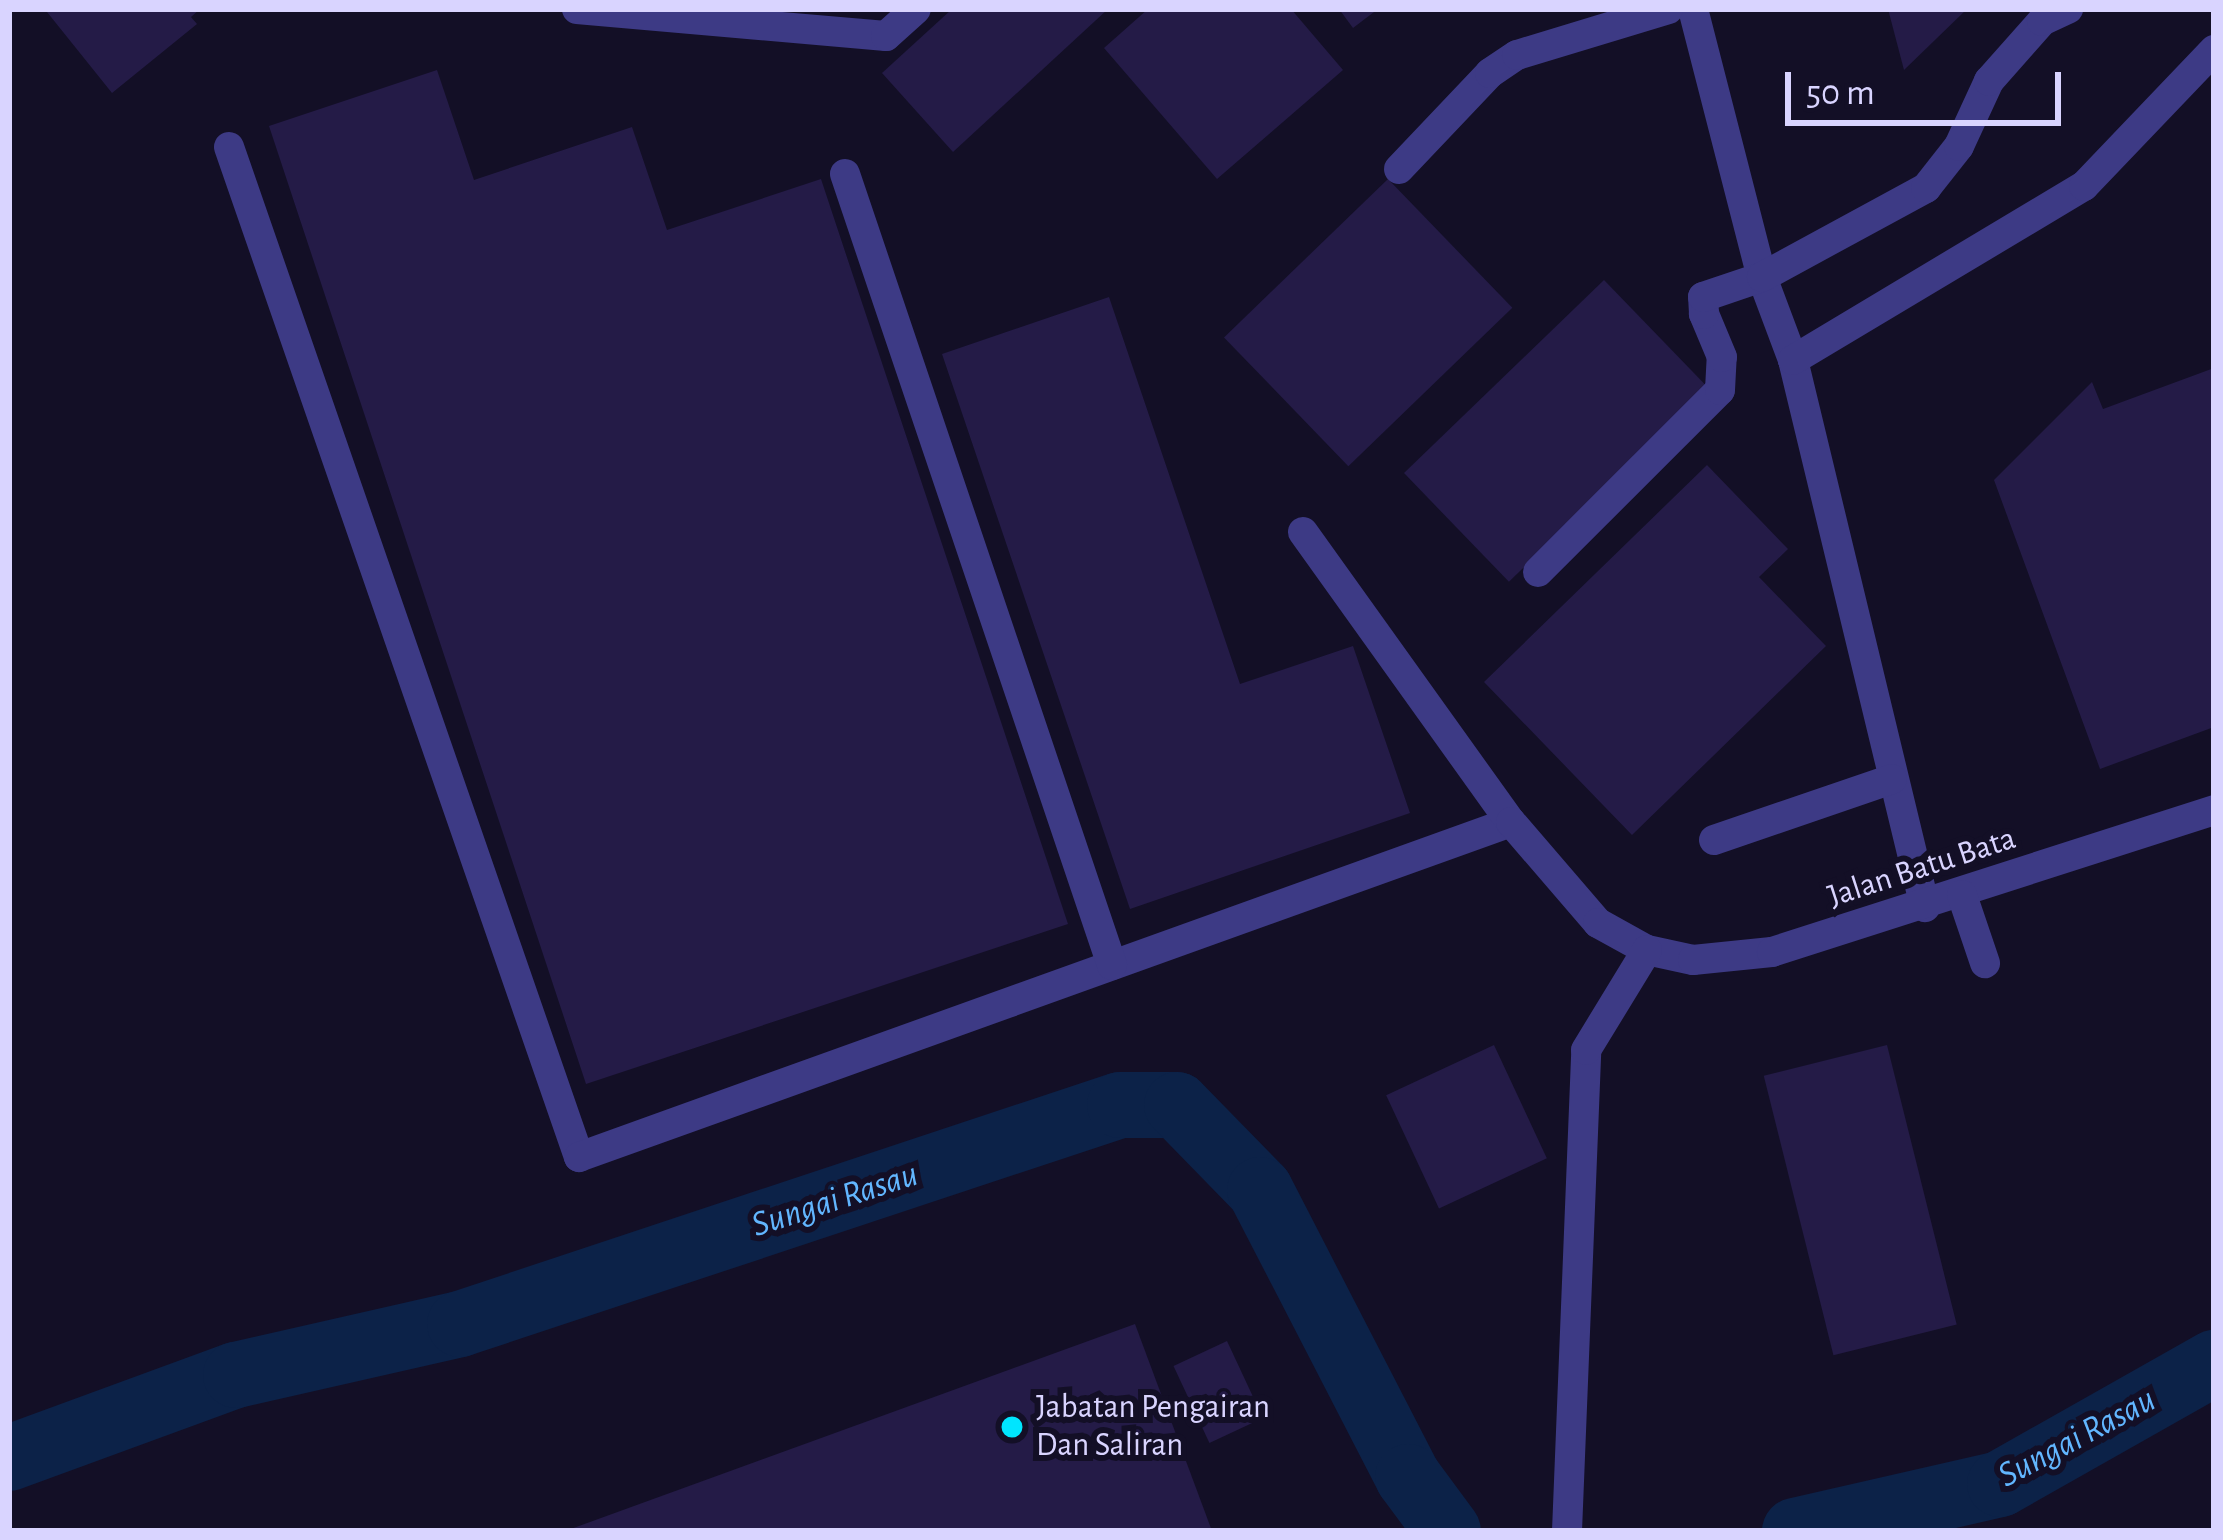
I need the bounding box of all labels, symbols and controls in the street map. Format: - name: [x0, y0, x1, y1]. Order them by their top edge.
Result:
- scale bar: [1791, 48, 2067, 122]
- text: 50 m: [1806, 75, 1875, 111]
- street label: Jalan Batu Bata: [1823, 819, 2021, 917]
- water label: Sungai Rasau: [746, 1153, 924, 1247]
- water label: Sungai Rasau: [1991, 1378, 2163, 1498]
- place label: Jabatan Pengairan Dan Saliran: [1036, 1388, 1270, 1466]
- marker: Jabatan Pengairan Dan Saliran: [999, 1414, 1025, 1440]

